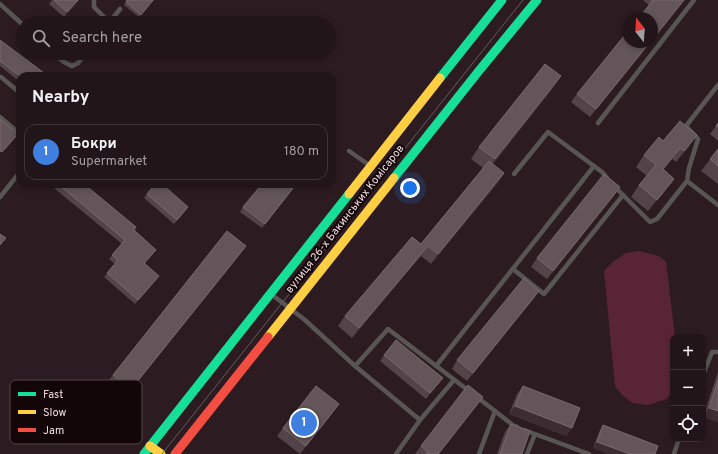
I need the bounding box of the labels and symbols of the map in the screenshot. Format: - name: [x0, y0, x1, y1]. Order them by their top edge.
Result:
- north arrow: [622, 12, 658, 48]
- street label: вулиця 26-х Бакинських Комісаров: [283, 142, 407, 296]
- your location: [400, 178, 420, 198]
- legend: [10, 380, 142, 444]
- text: Fast: [43, 388, 63, 402]
- text: Slow: [43, 406, 66, 420]
- pin: 1: [291, 408, 317, 438]
- text: Jam: [43, 424, 64, 438]

